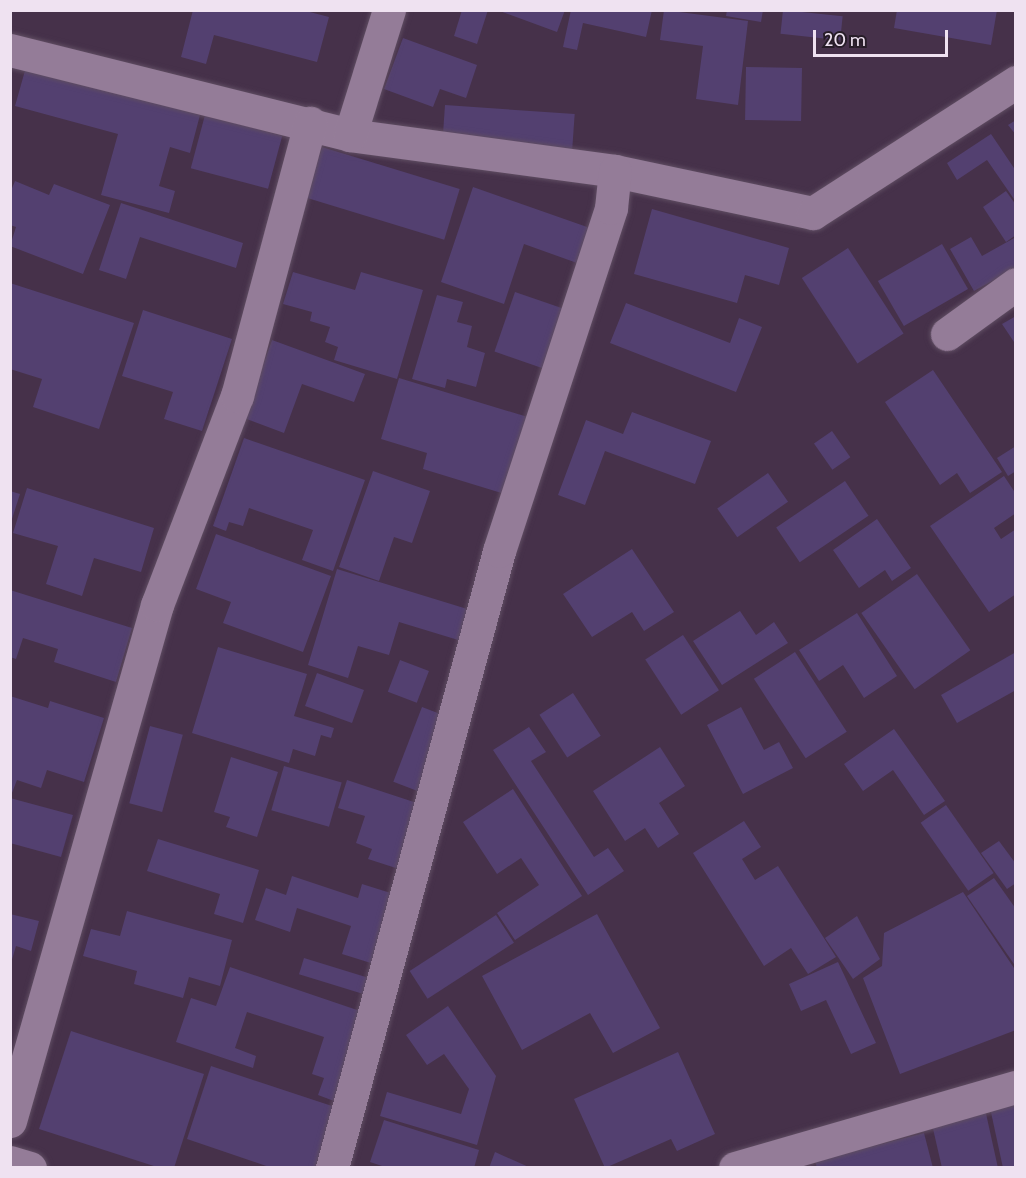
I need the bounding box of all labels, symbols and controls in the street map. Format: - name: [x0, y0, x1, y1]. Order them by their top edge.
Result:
- scale bar: [816, 18, 951, 56]
- text: 20 m: [824, 29, 866, 51]

